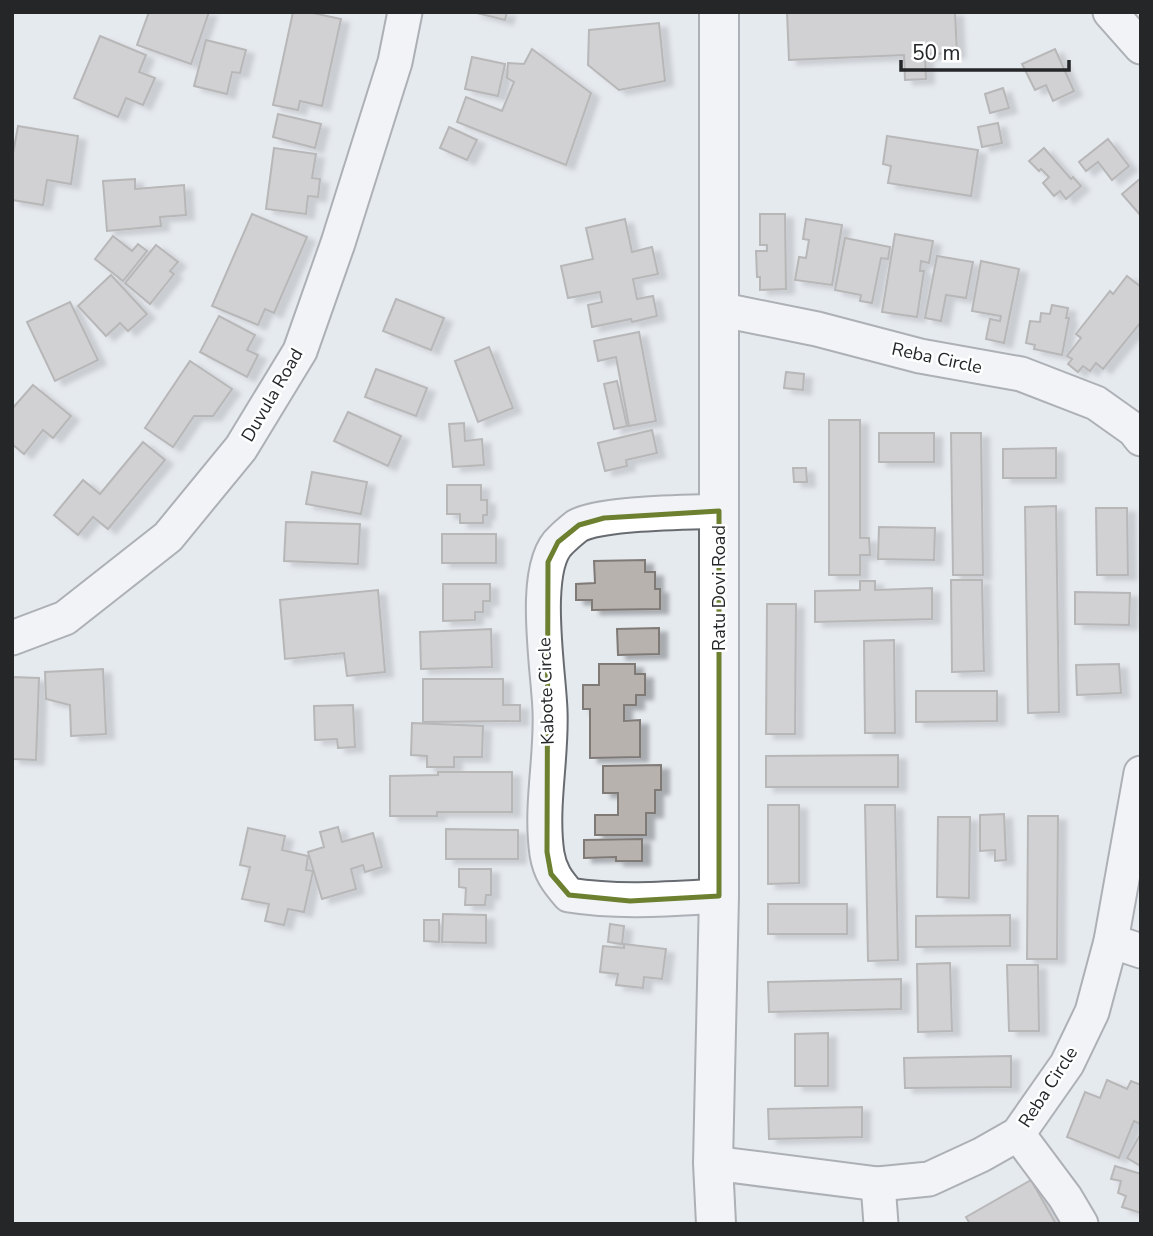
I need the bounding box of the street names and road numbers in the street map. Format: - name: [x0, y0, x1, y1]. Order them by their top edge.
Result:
- street label: Reba Circle: [890, 337, 984, 379]
- street label: Duvula Road: [236, 344, 308, 446]
- street label: Ratu Dovi Road: [707, 525, 731, 651]
- street label: Kabote Circle: [532, 637, 560, 745]
- street label: Reba Circle: [1013, 1042, 1083, 1132]

